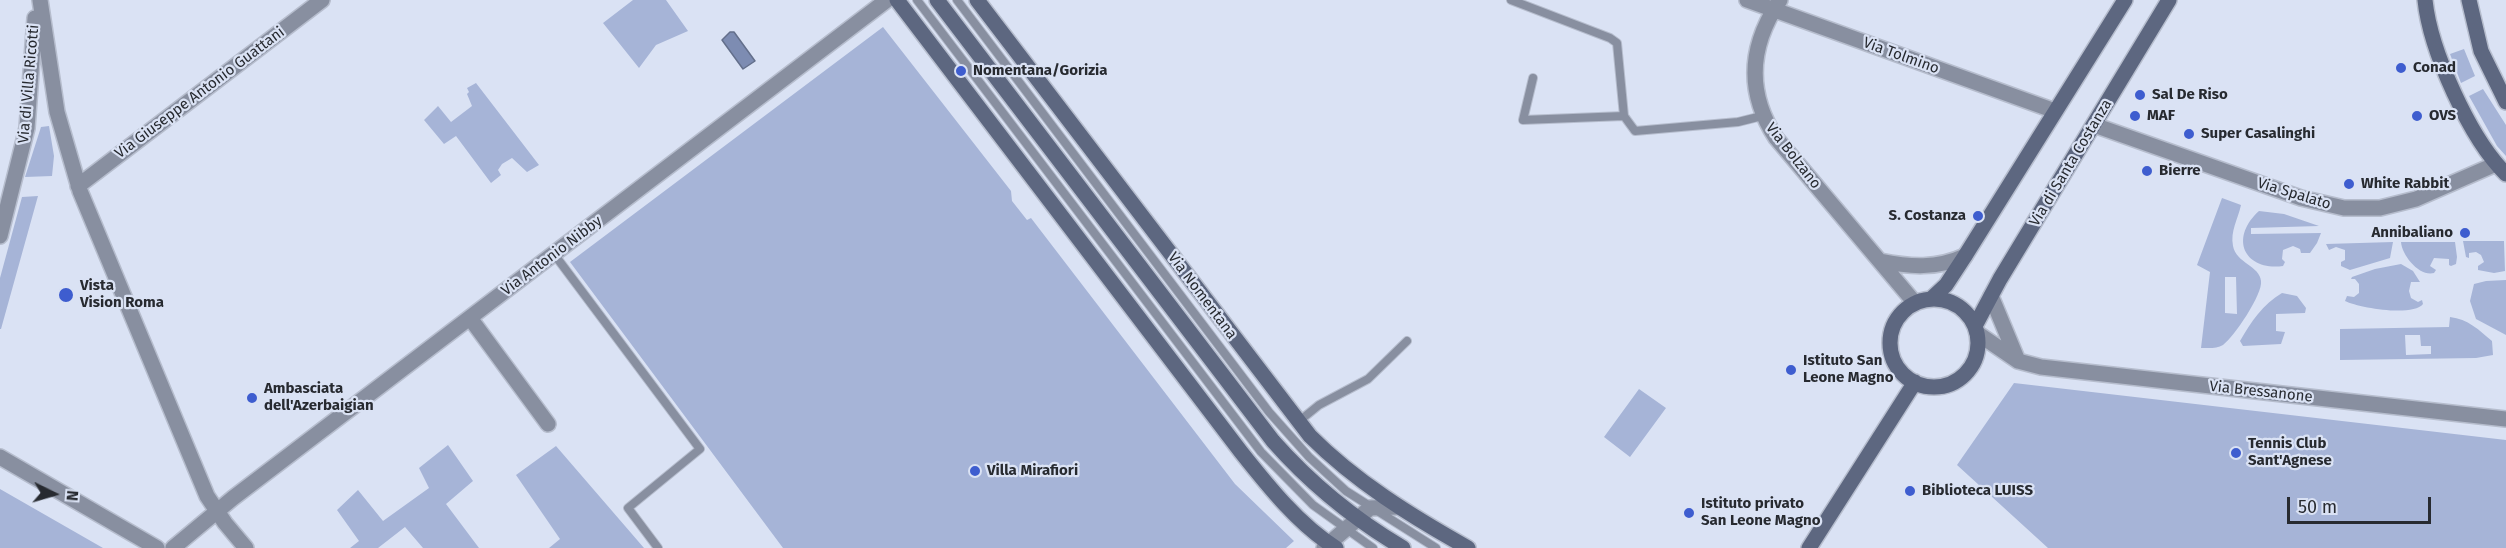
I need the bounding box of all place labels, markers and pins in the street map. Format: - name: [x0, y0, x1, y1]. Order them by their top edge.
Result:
- place label: Conad: [2413, 59, 2456, 77]
- marker: Conad: [2394, 61, 2408, 75]
- place label: Nomentana/Gorizia: [973, 62, 1108, 80]
- marker: Nomentana/Gorizia: [954, 64, 968, 78]
- place label: Sal De Riso: [2152, 86, 2228, 104]
- marker: Sal De Riso: [2133, 88, 2147, 102]
- place label: MAF: [2147, 107, 2175, 125]
- place label: OVS: [2429, 107, 2456, 125]
- marker: MAF: [2128, 109, 2142, 123]
- marker: OVS: [2410, 109, 2424, 123]
- place label: Super Casalinghi: [2201, 125, 2315, 143]
- marker: Super Casalinghi: [2182, 127, 2196, 141]
- place label: Bierre: [2159, 162, 2201, 180]
- marker: Bierre: [2140, 164, 2154, 178]
- place label: White Rabbit: [2361, 175, 2449, 193]
- marker: White Rabbit: [2342, 177, 2356, 191]
- place label: S. Costanza: [1889, 207, 1966, 225]
- marker: S. Costanza: [1971, 209, 1985, 223]
- place label: Annibaliano: [2371, 224, 2453, 242]
- marker: Annibaliano: [2458, 226, 2472, 240]
- place label: Vista Vision Roma: [80, 277, 164, 312]
- marker: Vista Vision Roma: [57, 286, 75, 304]
- place label: Istituto San Leone Magno: [1803, 352, 1893, 387]
- marker: Istituto San Leone Magno: [1784, 363, 1798, 377]
- place label: Ambasciata dell'Azerbaigian: [264, 380, 374, 415]
- marker: Ambasciata dell'Azerbaigian: [245, 391, 259, 405]
- place label: Tennis Club Sant'Agnese: [2248, 435, 2332, 470]
- marker: Tennis Club Sant'Agnese: [2229, 446, 2243, 460]
- place label: Villa Mirafiori: [987, 462, 1078, 480]
- marker: Villa Mirafiori: [968, 464, 982, 478]
- place label: Biblioteca LUISS: [1922, 482, 2033, 500]
- marker: Biblioteca LUISS: [1903, 484, 1917, 498]
- place label: Istituto privato San Leone Magno: [1701, 495, 1820, 530]
- marker: Istituto privato San Leone Magno: [1682, 506, 1696, 520]

